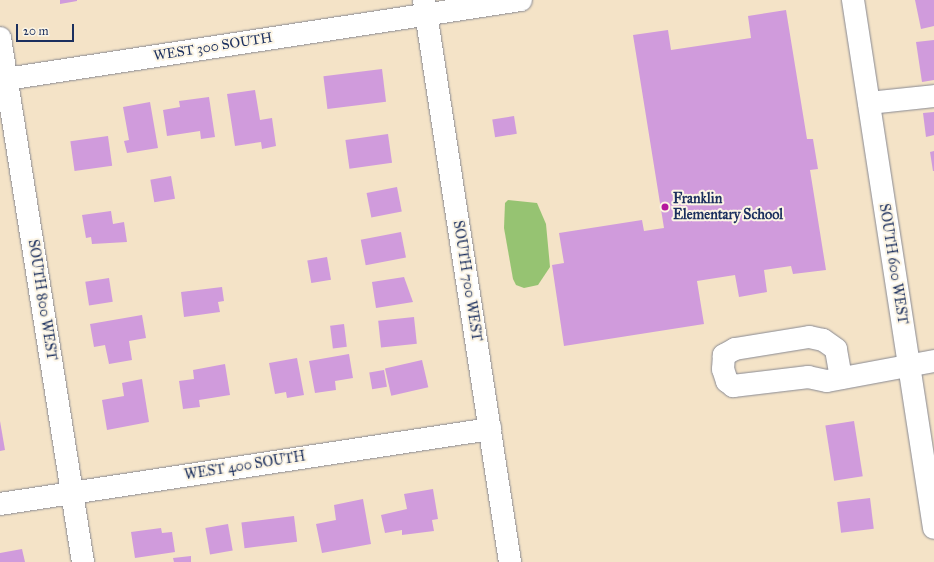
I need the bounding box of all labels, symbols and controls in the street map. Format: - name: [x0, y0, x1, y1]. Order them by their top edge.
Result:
- scale bar: [18, 16, 76, 42]
- text: 20 m: [23, 24, 49, 38]
- street label: WEST 300 SOUTH: [152, 29, 274, 65]
- place label: Franklin Elementary School: [673, 191, 783, 224]
- marker: Franklin Elementary School: [660, 202, 670, 212]
- street label: SOUTH 600 WEST: [875, 203, 911, 325]
- street label: SOUTH 700 WEST: [449, 219, 485, 343]
- street label: SOUTH 800 WEST: [24, 238, 60, 362]
- street label: WEST 400 SOUTH: [183, 448, 307, 484]

